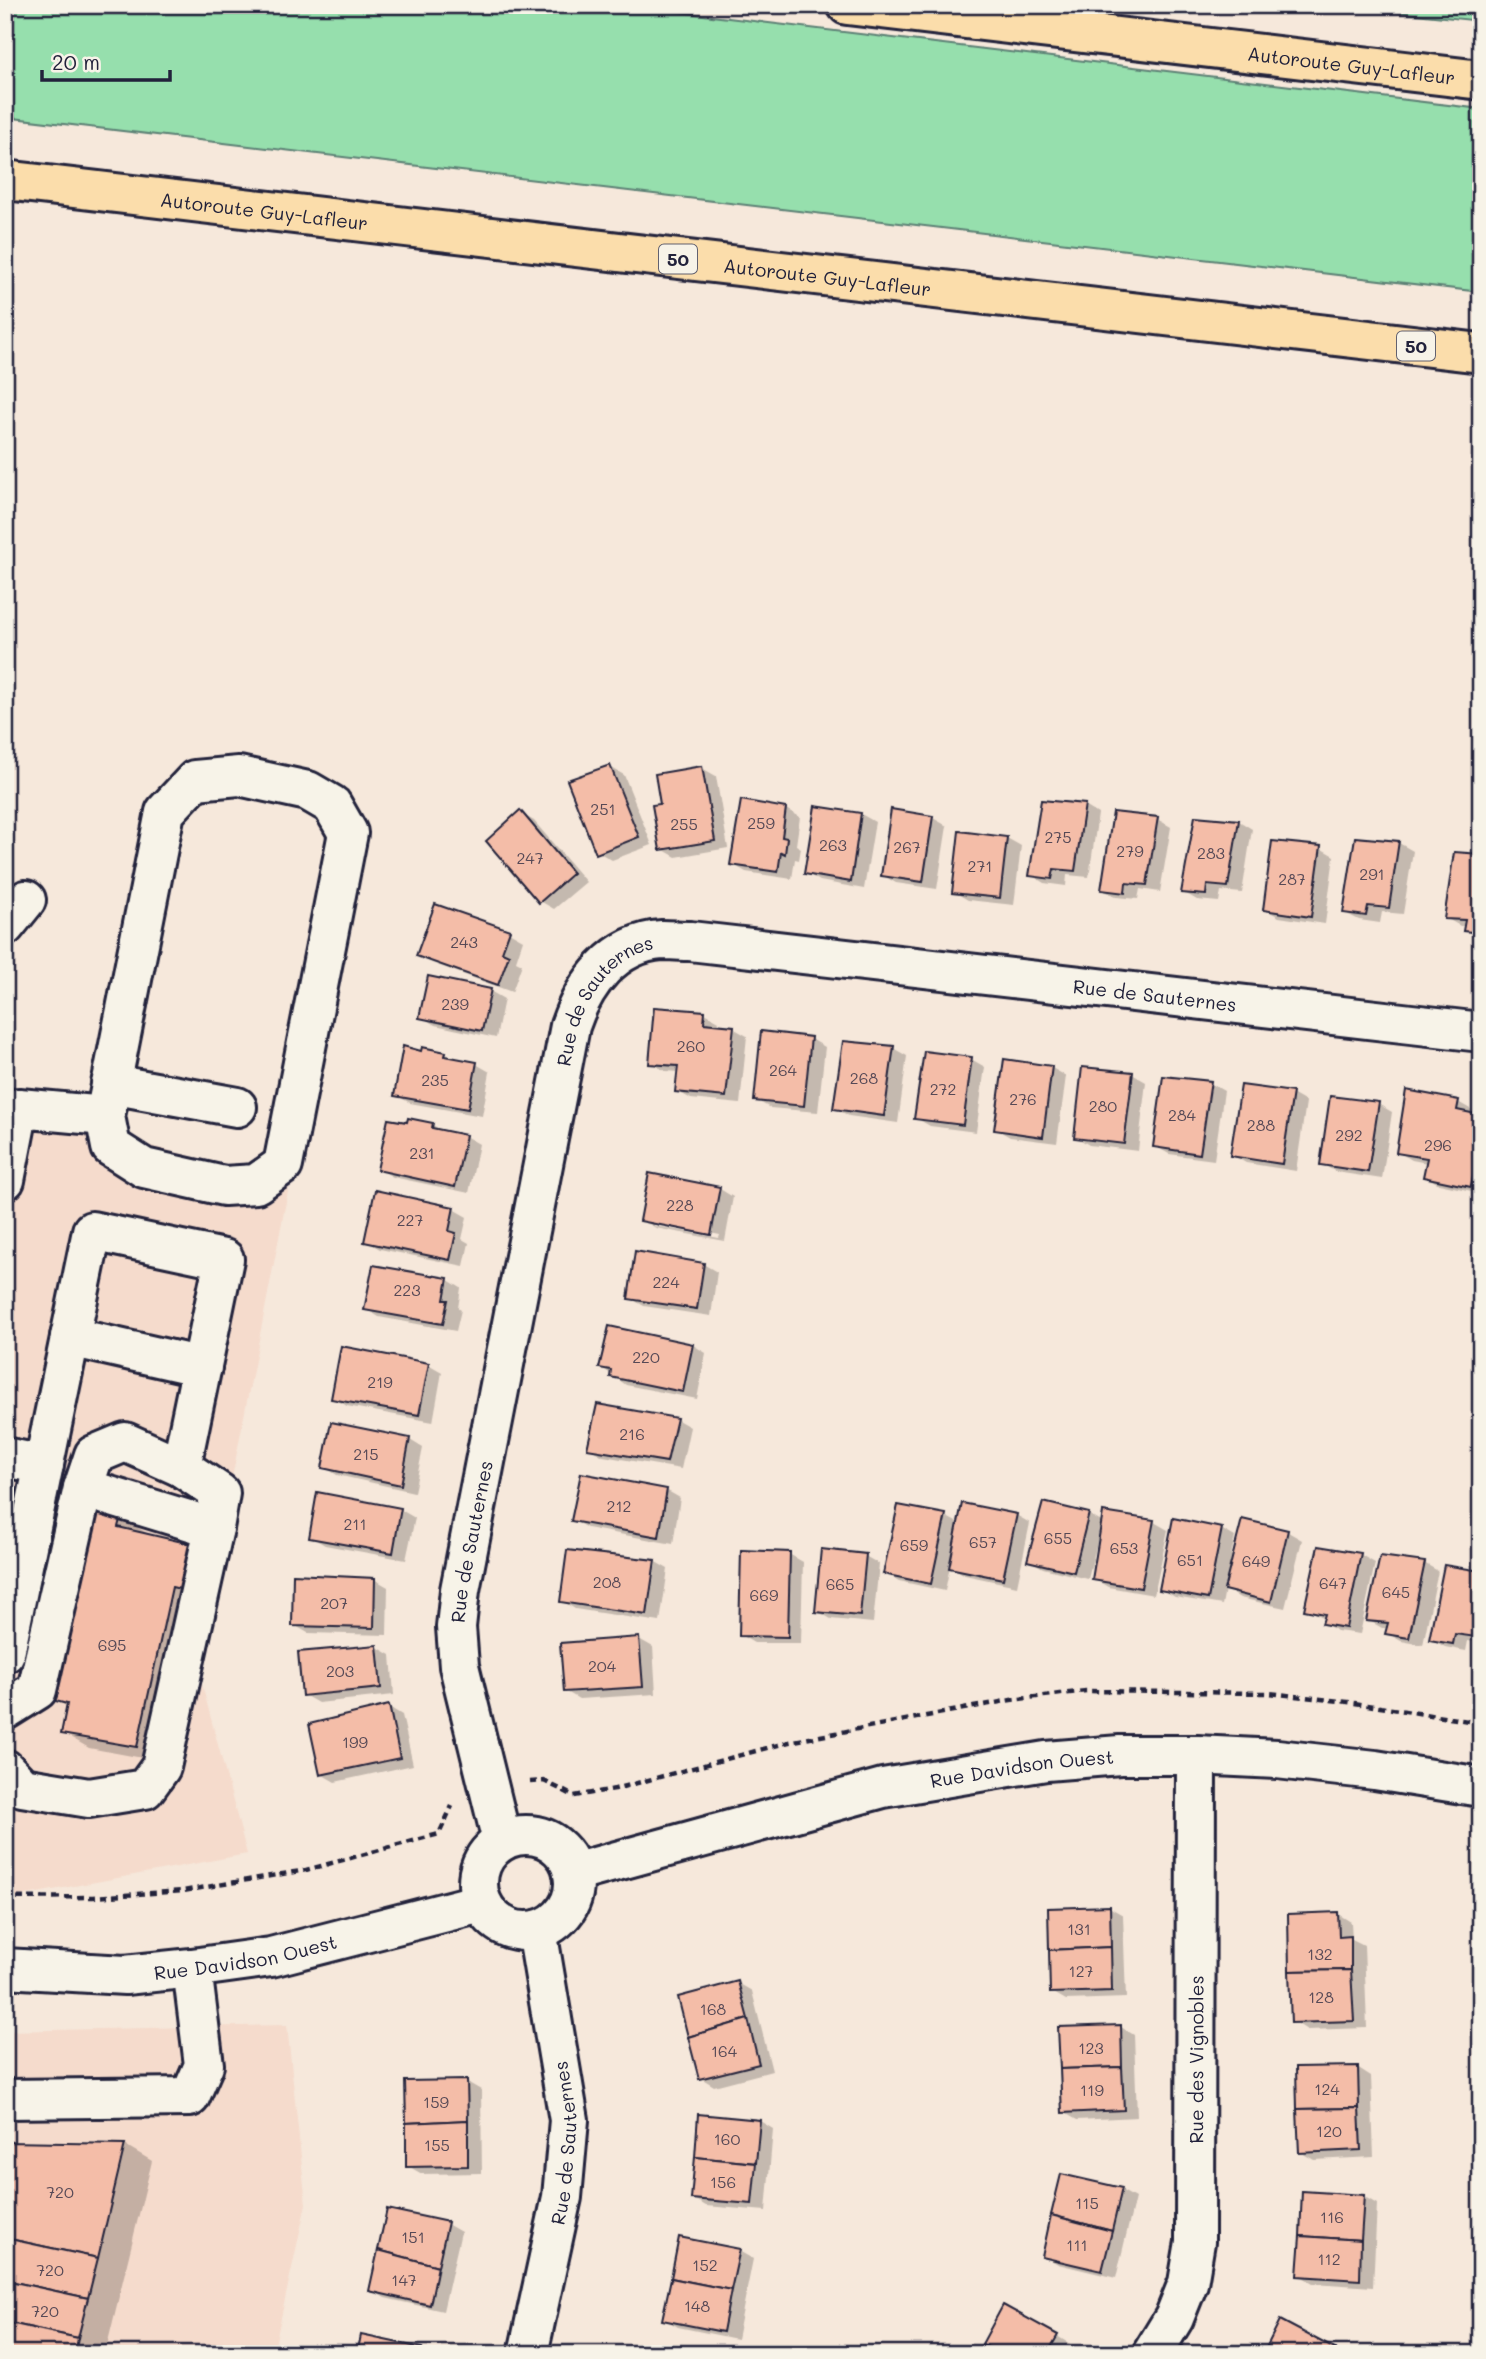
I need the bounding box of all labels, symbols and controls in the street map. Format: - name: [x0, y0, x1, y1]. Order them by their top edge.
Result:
- scale bar: [42, 38, 170, 82]
- street label: Autoroute Guy-Lafleur: [1246, 40, 1457, 89]
- text: 20 m: [52, 48, 100, 75]
- street label: Autoroute Guy-Lafleur: [159, 186, 369, 235]
- road number: 50: [659, 244, 697, 274]
- street label: Autoroute Guy-Lafleur: [722, 252, 933, 301]
- road number: 50: [1397, 332, 1435, 360]
- house number: 251: [590, 798, 616, 819]
- house number: 259: [747, 812, 775, 833]
- house number: 255: [670, 813, 698, 834]
- house number: 275: [1044, 826, 1072, 847]
- house number: 263: [819, 834, 847, 855]
- house number: 267: [893, 836, 921, 857]
- house number: 279: [1116, 840, 1144, 861]
- house number: 283: [1197, 842, 1225, 863]
- house number: 247: [516, 847, 544, 868]
- house number: 271: [968, 855, 992, 876]
- house number: 291: [1359, 863, 1385, 884]
- house number: 287: [1278, 868, 1306, 889]
- street label: Rue de Sauternes: [550, 929, 655, 1068]
- house number: 243: [450, 931, 478, 952]
- street label: Rue de Sauternes: [1072, 973, 1238, 1016]
- house number: 239: [441, 993, 469, 1014]
- house number: 260: [677, 1035, 705, 1056]
- house number: 264: [769, 1059, 798, 1080]
- house number: 268: [850, 1067, 878, 1088]
- house number: 235: [421, 1069, 449, 1090]
- house number: 272: [930, 1078, 956, 1099]
- house number: 276: [1009, 1088, 1037, 1109]
- house number: 280: [1089, 1095, 1117, 1116]
- house number: 284: [1168, 1104, 1197, 1125]
- house number: 288: [1247, 1114, 1275, 1135]
- house number: 292: [1335, 1124, 1363, 1145]
- house number: 296: [1424, 1134, 1452, 1155]
- house number: 231: [409, 1142, 435, 1163]
- house number: 228: [666, 1194, 694, 1215]
- house number: 227: [397, 1209, 423, 1230]
- house number: 224: [652, 1271, 680, 1292]
- house number: 223: [393, 1279, 421, 1300]
- house number: 220: [632, 1346, 660, 1367]
- house number: 219: [367, 1371, 393, 1392]
- house number: 216: [619, 1423, 645, 1444]
- house number: 215: [353, 1443, 379, 1464]
- street label: Rue de Sauternes: [444, 1458, 497, 1624]
- house number: 212: [607, 1495, 631, 1516]
- house number: 211: [343, 1513, 367, 1534]
- house number: 655: [1044, 1527, 1072, 1548]
- house number: 657: [969, 1531, 997, 1552]
- house number: 659: [900, 1534, 928, 1555]
- house number: 653: [1110, 1537, 1138, 1558]
- house number: 651: [1177, 1549, 1203, 1570]
- house number: 649: [1242, 1550, 1270, 1571]
- house number: 208: [593, 1571, 622, 1592]
- house number: 647: [1319, 1572, 1347, 1593]
- house number: 665: [826, 1573, 854, 1594]
- house number: 645: [1382, 1581, 1410, 1602]
- house number: 669: [750, 1584, 778, 1605]
- house number: 207: [320, 1592, 348, 1613]
- house number: 695: [98, 1634, 126, 1655]
- house number: 204: [588, 1655, 617, 1676]
- house number: 203: [326, 1660, 354, 1681]
- house number: 199: [342, 1731, 368, 1752]
- street label: Rue Davidson Ouest: [928, 1743, 1115, 1793]
- house number: 131: [1067, 1918, 1091, 1939]
- street label: Rue Davidson Ouest: [153, 1928, 339, 1984]
- house number: 132: [1307, 1943, 1333, 1964]
- house number: 127: [1069, 1960, 1094, 1981]
- street label: Rue des Vignobles: [1183, 1975, 1208, 2144]
- house number: 128: [1308, 1986, 1334, 2007]
- house number: 168: [700, 1998, 727, 2019]
- house number: 123: [1078, 2037, 1104, 2058]
- house number: 164: [711, 2040, 738, 2061]
- street label: Rue de Sauternes: [544, 2059, 582, 2227]
- house number: 124: [1314, 2078, 1340, 2099]
- house number: 119: [1080, 2079, 1104, 2100]
- house number: 159: [423, 2091, 449, 2112]
- house number: 120: [1316, 2120, 1342, 2141]
- house number: 160: [714, 2128, 740, 2149]
- house number: 155: [424, 2134, 450, 2155]
- house number: 156: [710, 2171, 736, 2192]
- house number: 720: [46, 2181, 74, 2202]
- house number: 115: [1075, 2192, 1099, 2213]
- house number: 116: [1320, 2206, 1344, 2227]
- house number: 151: [401, 2226, 425, 2247]
- house number: 111: [1066, 2234, 1088, 2255]
- house number: 112: [1317, 2248, 1341, 2269]
- house number: 152: [692, 2254, 718, 2275]
- house number: 720: [36, 2259, 64, 2280]
- house number: 147: [391, 2269, 417, 2290]
- house number: 148: [684, 2295, 710, 2316]
- house number: 720: [31, 2300, 59, 2321]

